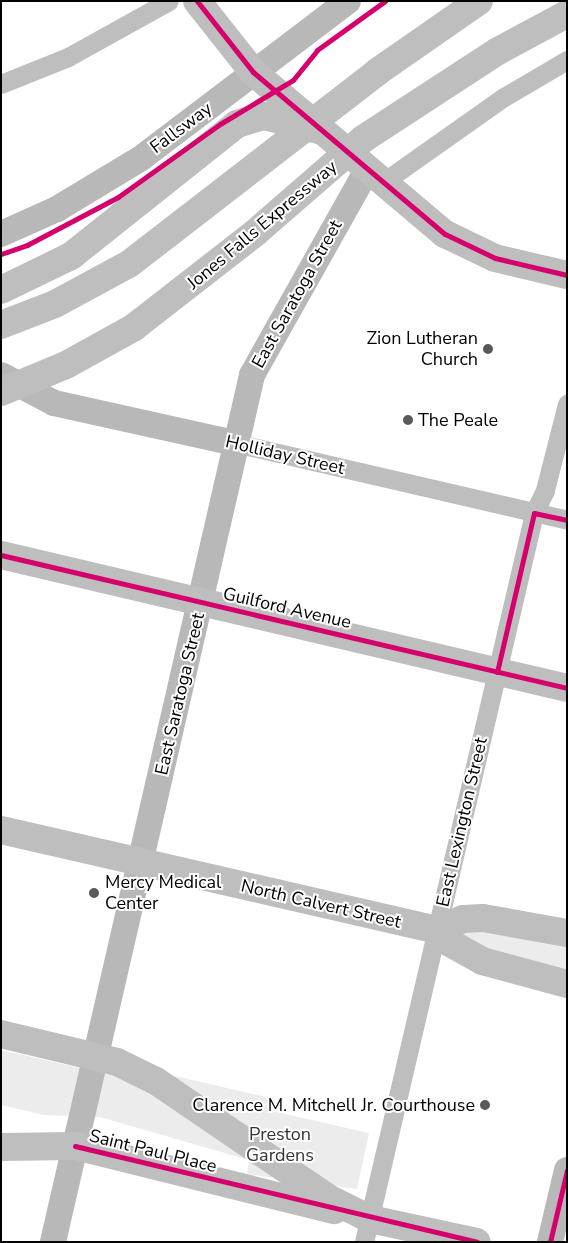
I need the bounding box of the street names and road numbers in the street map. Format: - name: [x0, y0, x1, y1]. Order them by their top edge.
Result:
- street label: Fallsway: [146, 98, 216, 158]
- street label: Jones Falls Expressway: [183, 156, 341, 294]
- street label: East Saratoga Street: [247, 216, 347, 372]
- street label: Holliday Street: [223, 431, 347, 479]
- street label: Guilford Avenue: [221, 583, 353, 633]
- street label: East Saratoga Street: [151, 611, 209, 777]
- street label: East Lexington Street: [432, 735, 492, 909]
- street label: North Calvert Street: [239, 875, 403, 933]
- street label: Saint Paul Place: [87, 1125, 219, 1177]

